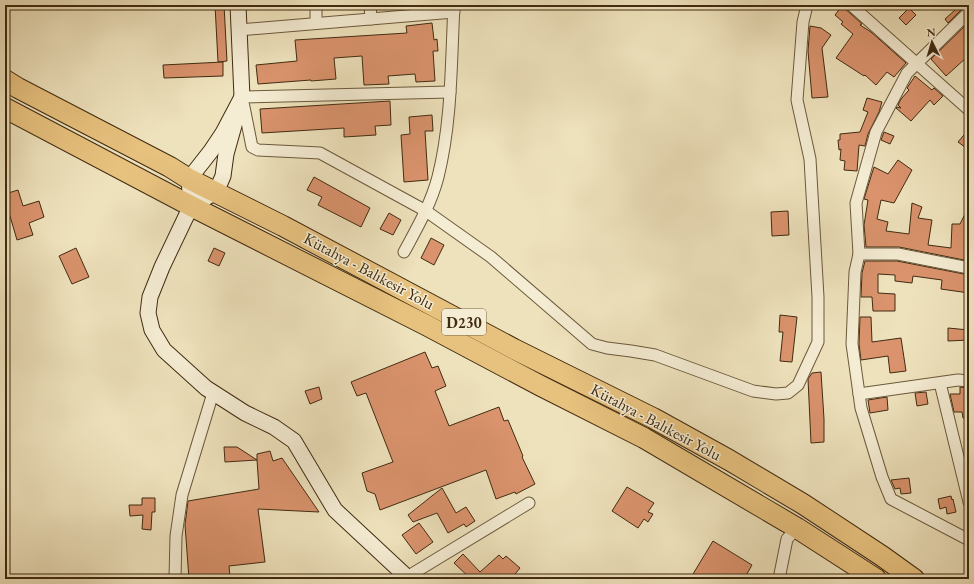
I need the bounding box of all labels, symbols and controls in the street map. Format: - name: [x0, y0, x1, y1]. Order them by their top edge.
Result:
- north arrow: [912, 22, 952, 62]
- text: N: [926, 25, 936, 39]
- street label: Kütahya - Balıkesir Yolu: [300, 228, 438, 315]
- road number: D230: [442, 309, 486, 335]
- street label: Kütahya - Balıkesir Yolu: [587, 379, 725, 466]

